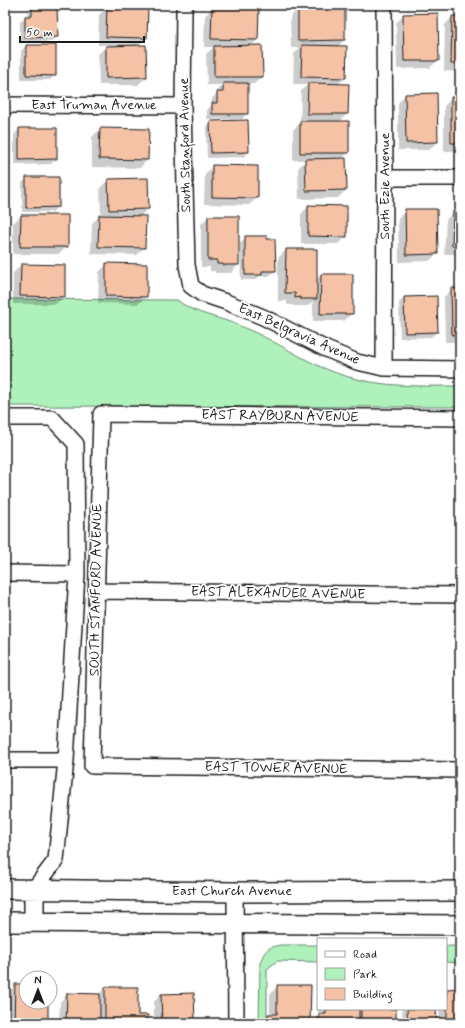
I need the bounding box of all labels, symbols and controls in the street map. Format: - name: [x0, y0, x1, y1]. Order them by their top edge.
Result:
- scale bar: [20, 18, 144, 44]
- text: 50 m: [26, 25, 53, 41]
- street label: South Stanford Avenue: [175, 77, 197, 213]
- street label: East Truman Avenue: [31, 96, 157, 114]
- street label: South Ezie Avenue: [376, 133, 394, 239]
- street label: East Belgravia Avenue: [235, 299, 362, 370]
- street label: EAST RAYBURN AVENUE: [201, 406, 359, 426]
- street label: SOUTH STANFORD AVENUE: [85, 504, 107, 676]
- street label: EAST ALEXANDER AVENUE: [191, 582, 365, 604]
- street label: EAST TOWER AVENUE: [204, 758, 348, 778]
- street label: East Church Avenue: [172, 882, 292, 900]
- legend: [317, 938, 447, 1010]
- text: Road: [353, 947, 377, 963]
- text: Park: [353, 967, 377, 983]
- north arrow: [18, 970, 58, 1010]
- text: N: [34, 974, 42, 988]
- text: Building: [353, 987, 393, 1004]

